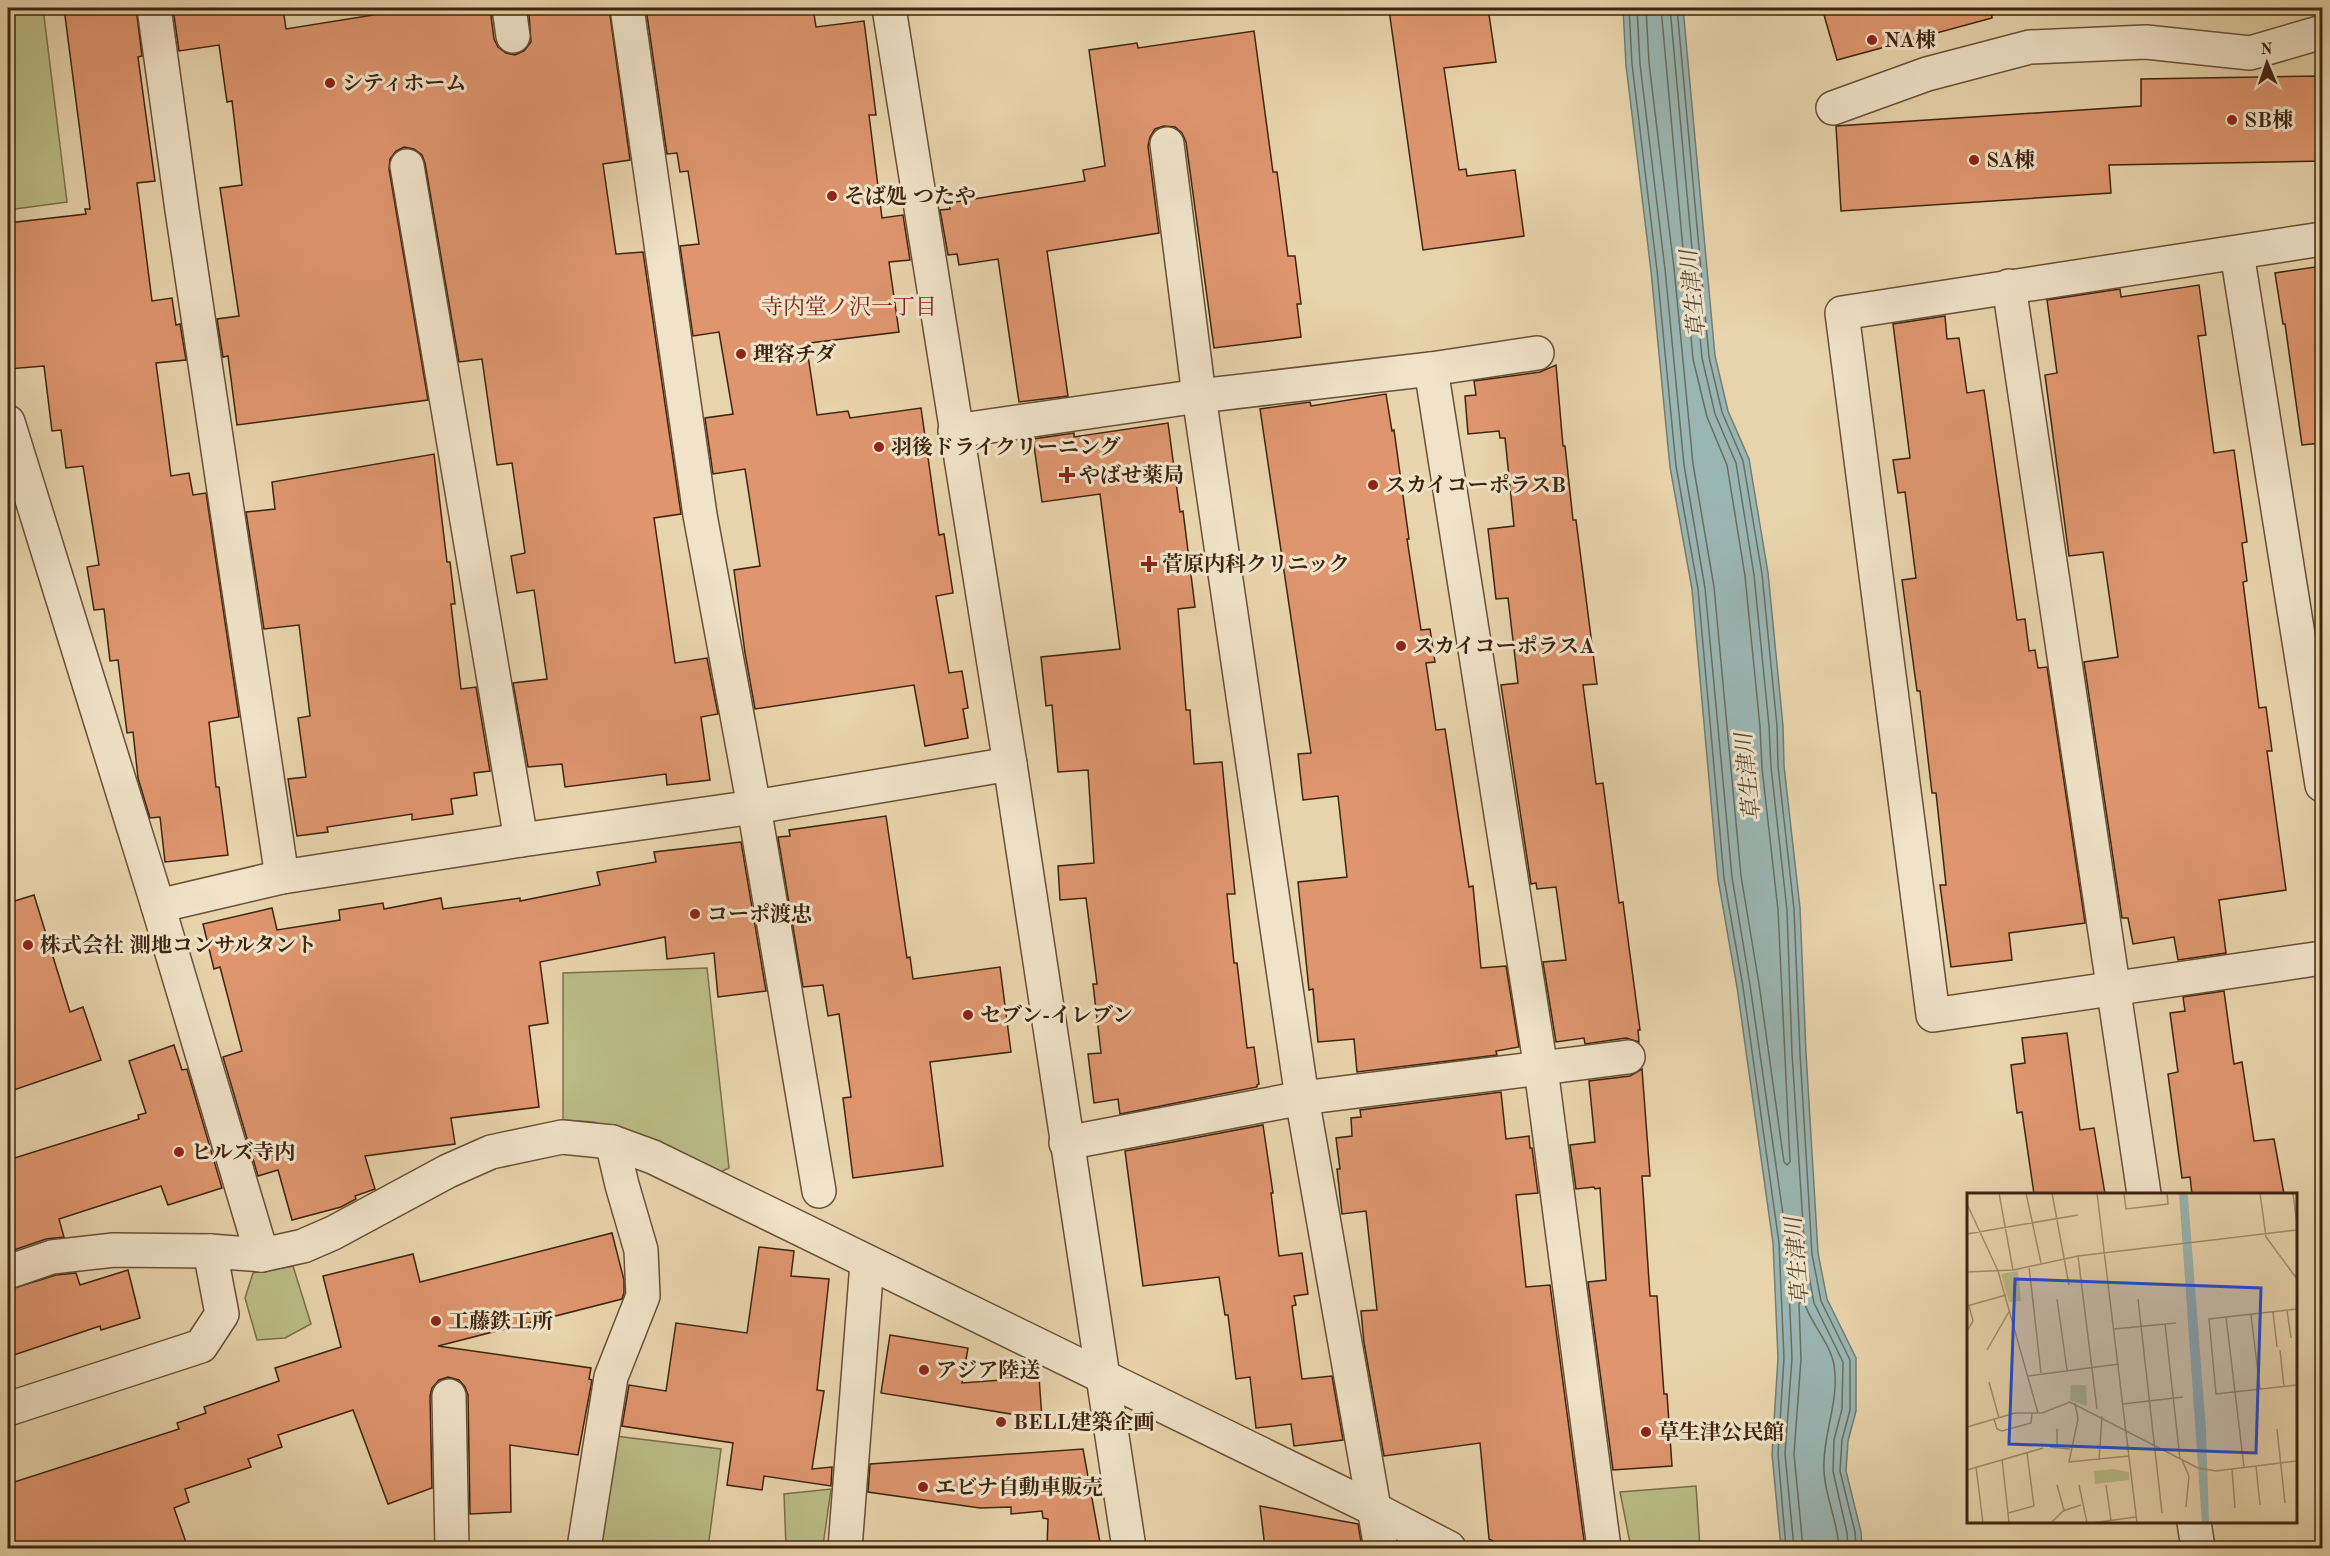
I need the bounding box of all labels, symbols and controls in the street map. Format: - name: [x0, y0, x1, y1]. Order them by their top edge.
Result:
- place label: NA棟: [1884, 29, 1936, 52]
- marker: NA棟: [1865, 33, 1879, 47]
- north arrow: [2237, 33, 2297, 93]
- text: N: [2260, 42, 2274, 58]
- place label: シティホーム: [342, 73, 466, 95]
- marker: シティホーム: [323, 76, 337, 90]
- place label: SB棟: [2244, 109, 2293, 132]
- marker: SB棟: [2225, 113, 2239, 127]
- place label: SA棟: [1986, 149, 2035, 172]
- marker: SA棟: [1967, 153, 1981, 167]
- place label: そば処 つたや: [844, 185, 976, 208]
- marker: そば処 つたや: [825, 189, 839, 203]
- water label: 草生津川: [1676, 247, 1710, 339]
- district label: 寺内堂ノ沢一丁目: [761, 295, 937, 319]
- place label: 理容チダ: [753, 343, 836, 366]
- marker: 理容チダ: [734, 347, 748, 361]
- place label: 羽後ドライクリーニング: [891, 436, 1121, 459]
- marker: 羽後ドライクリーニング: [872, 440, 886, 454]
- place label: やばせ薬局: [1079, 464, 1184, 487]
- marker: やばせ薬局: [1060, 468, 1074, 482]
- place label: スカイコーポラスB: [1385, 474, 1566, 497]
- marker: スカイコーポラスB: [1366, 478, 1380, 492]
- place label: 菅原内科クリニック: [1162, 552, 1350, 576]
- marker: 菅原内科クリニック: [1140, 555, 1158, 573]
- place label: スカイコーポラスA: [1413, 635, 1595, 658]
- marker: スカイコーポラスA: [1394, 639, 1408, 653]
- water label: 草生津川: [1731, 730, 1765, 822]
- place label: コーポ渡忠: [707, 903, 812, 926]
- marker: コーポ渡忠: [688, 907, 702, 921]
- place label: 株式会社 測地コンサルタント: [40, 933, 317, 957]
- marker: 株式会社 測地コンサルタント: [21, 938, 35, 952]
- place label: セブン-イレブン: [980, 1004, 1133, 1027]
- marker: セブン-イレブン: [961, 1008, 975, 1022]
- place label: ヒルズ寺内: [191, 1141, 295, 1164]
- marker: ヒルズ寺内: [172, 1145, 186, 1159]
- inset map: [1967, 1193, 2297, 1523]
- water label: 草生津川: [1781, 1214, 1813, 1306]
- place label: 工藤鉄工所: [448, 1310, 553, 1333]
- marker: 工藤鉄工所: [429, 1314, 443, 1328]
- place label: アジア陸送: [936, 1359, 1040, 1382]
- marker: アジア陸送: [917, 1363, 931, 1377]
- place label: BELL建築企画: [1013, 1410, 1155, 1434]
- marker: BELL建築企画: [994, 1415, 1008, 1429]
- place label: 草生津公民館: [1658, 1420, 1784, 1444]
- marker: 草生津公民館: [1639, 1425, 1653, 1439]
- place label: エビナ自動車販売: [935, 1476, 1103, 1499]
- marker: エビナ自動車販売: [916, 1480, 930, 1494]

